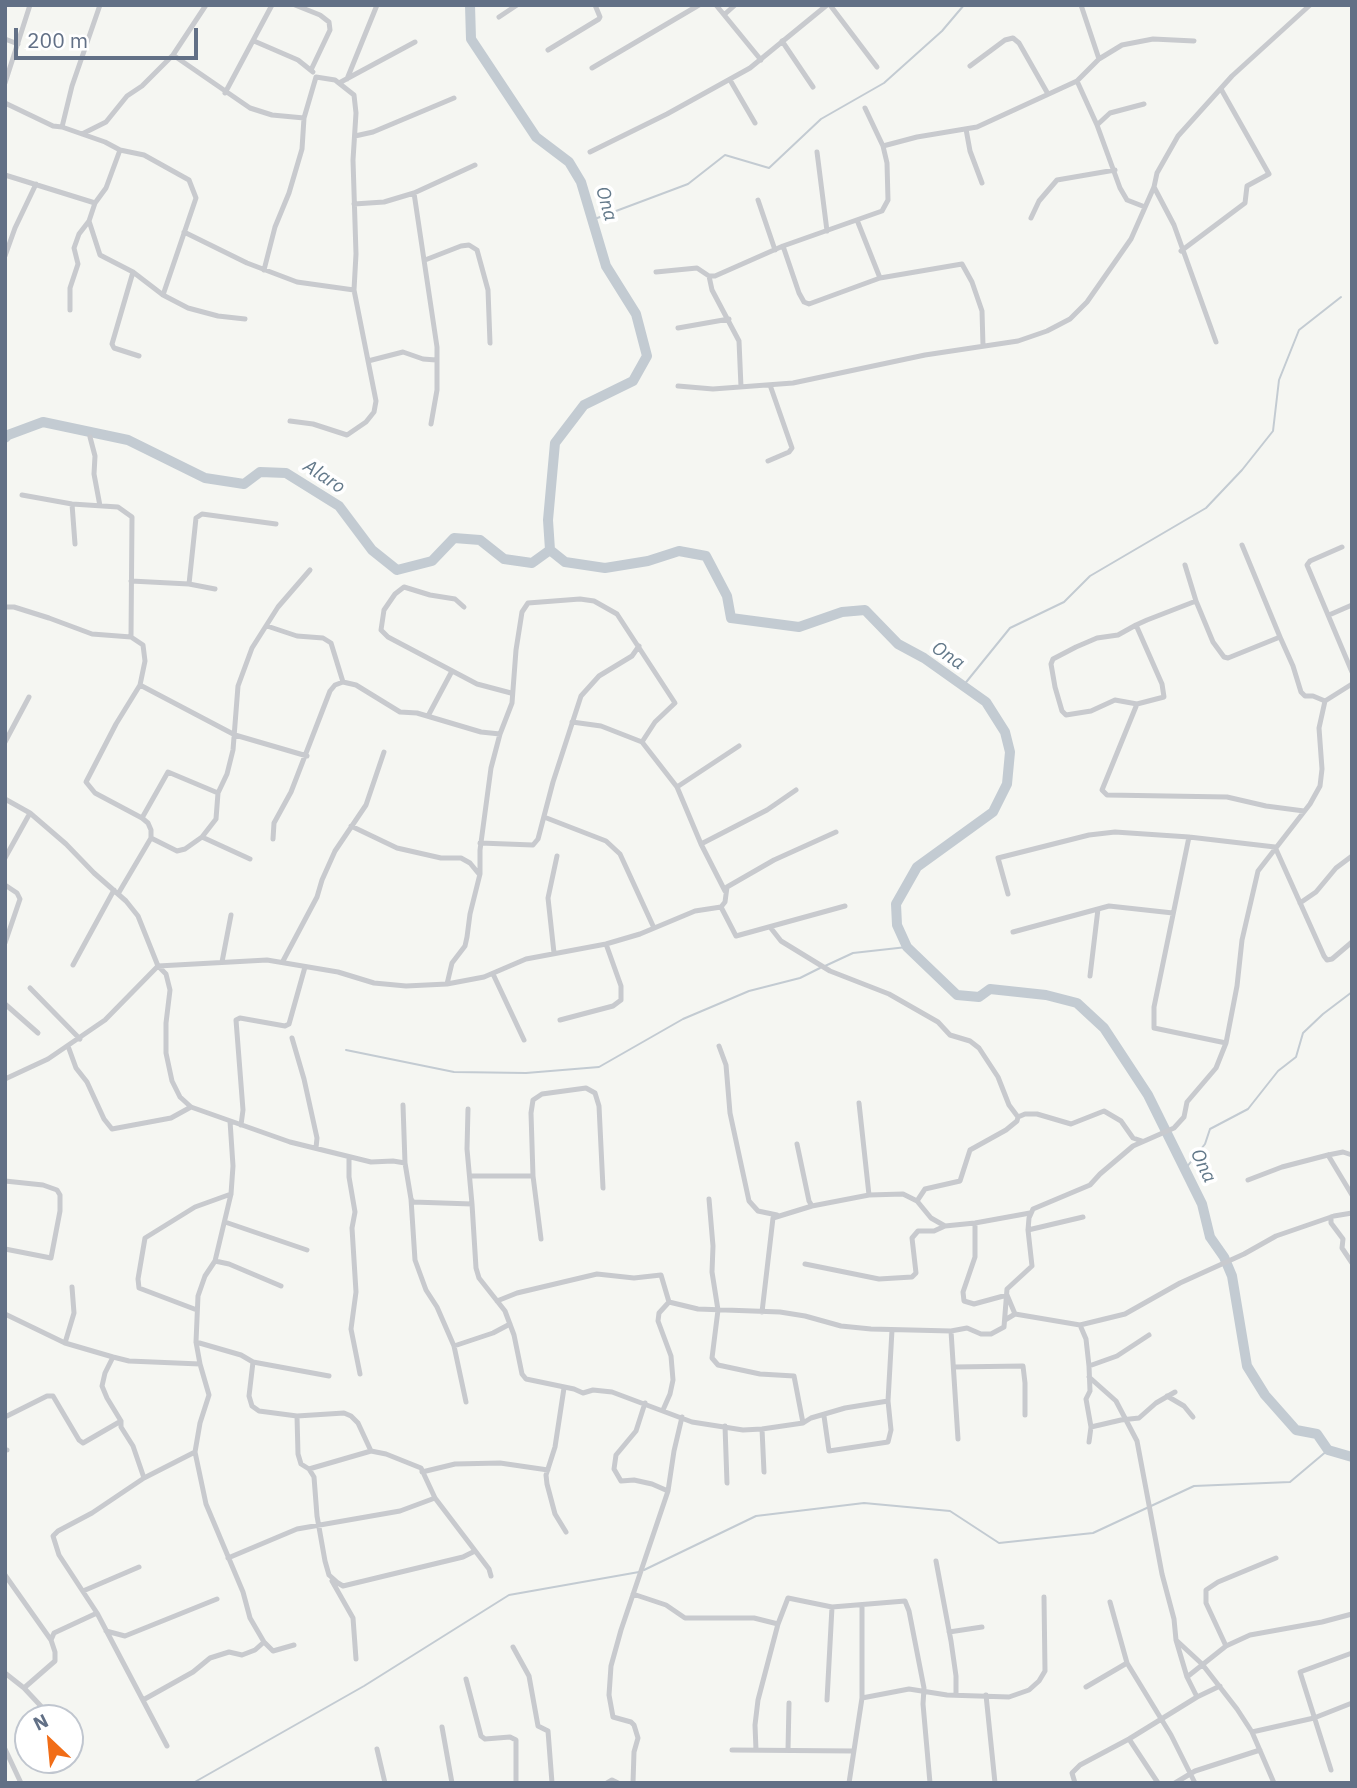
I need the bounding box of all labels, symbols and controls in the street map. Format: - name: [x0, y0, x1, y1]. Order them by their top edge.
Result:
- scale bar: [18, 14, 201, 58]
- text: 200 m: [27, 26, 88, 54]
- water label: Ona: [590, 184, 622, 224]
- water label: Alaro: [299, 455, 349, 499]
- water label: Ona: [927, 637, 969, 675]
- water label: Ona: [1185, 1145, 1221, 1187]
- north arrow: [14, 1704, 84, 1774]
- text: N: [29, 1708, 52, 1736]

